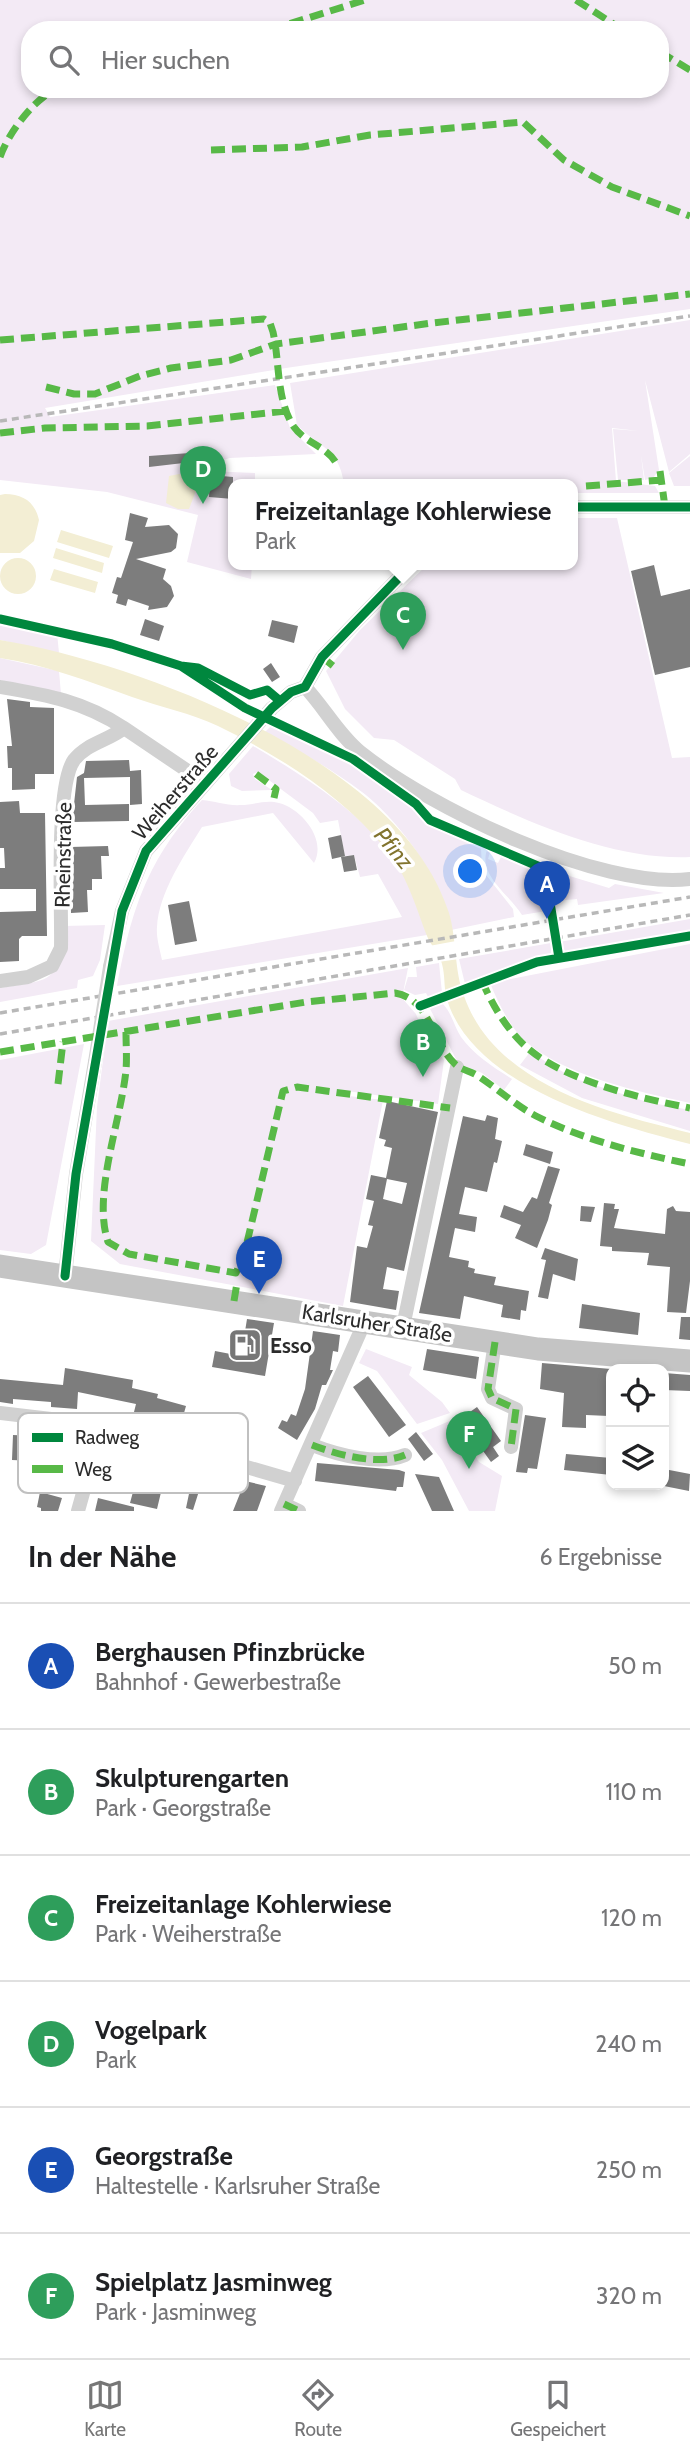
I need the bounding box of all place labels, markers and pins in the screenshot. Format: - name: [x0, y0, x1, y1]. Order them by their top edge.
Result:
- pin: D: [180, 446, 226, 504]
- pin: C: [380, 592, 426, 650]
- pin: A: [524, 861, 570, 919]
- pin: B: [400, 1019, 446, 1077]
- pin: E: [236, 1236, 282, 1294]
- fuel station icon: Esso: [226, 1326, 264, 1364]
- place label: Esso: [270, 1333, 312, 1358]
- pin: F: [446, 1411, 492, 1469]

